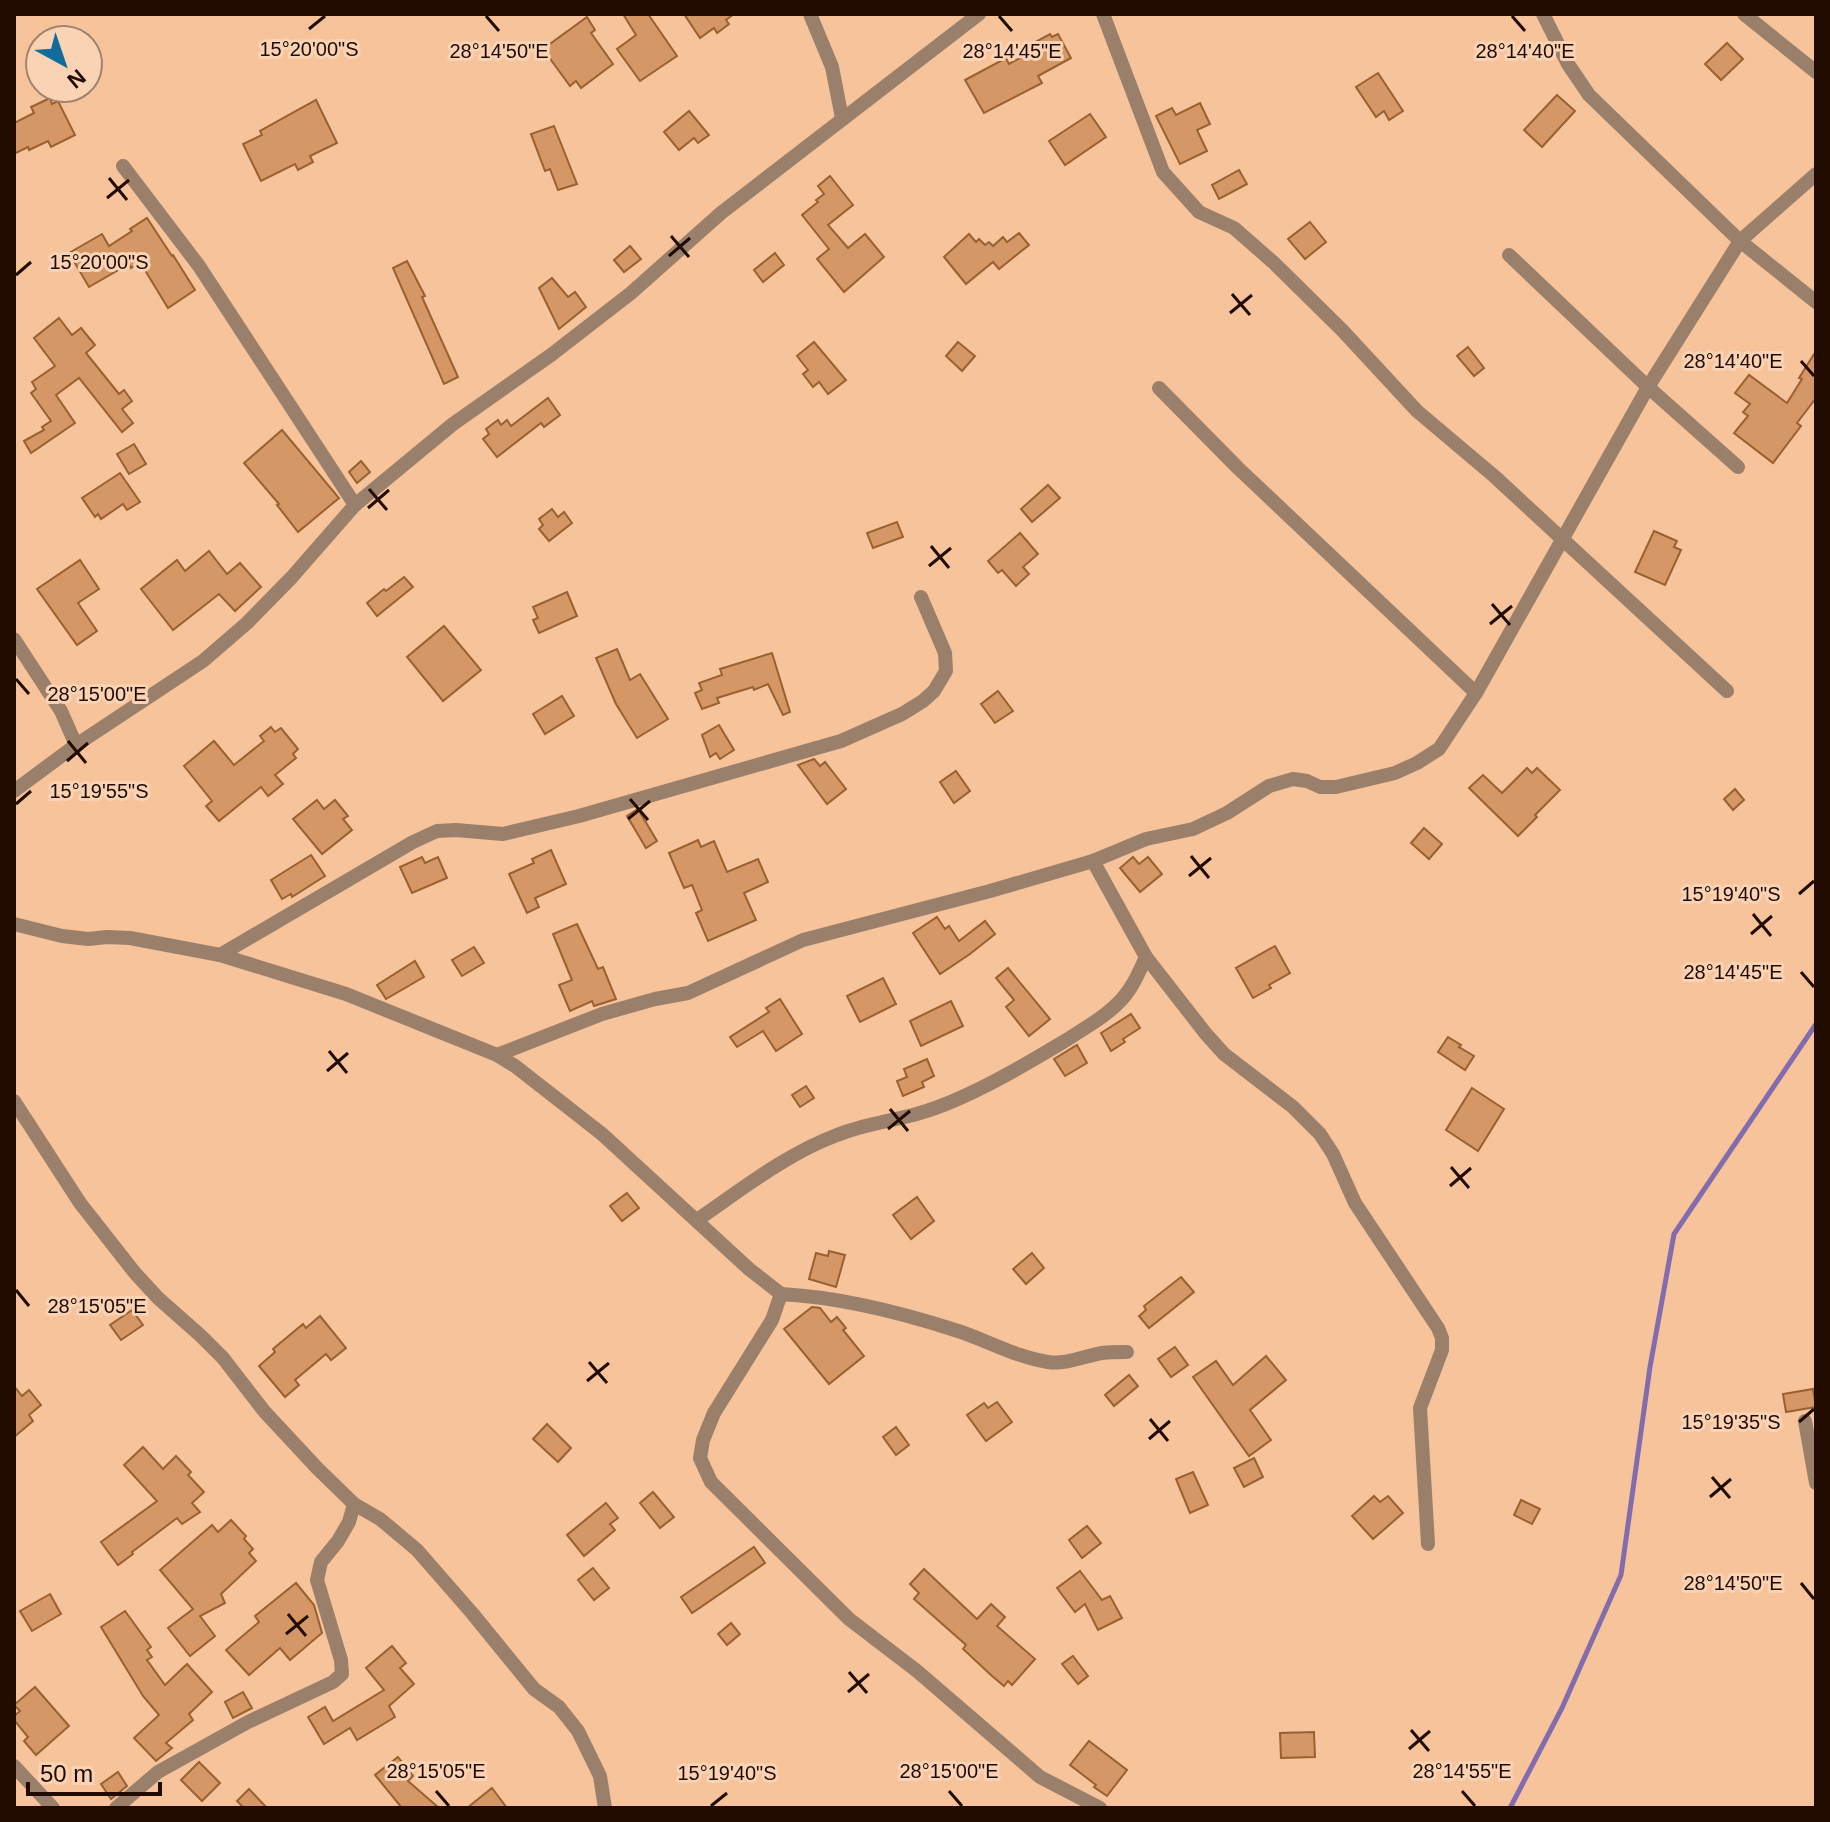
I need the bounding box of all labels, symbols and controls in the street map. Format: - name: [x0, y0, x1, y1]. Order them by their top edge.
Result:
- north arrow: [24, 24, 104, 104]
- text: 15°20'00"S: [260, 38, 359, 60]
- text: 28°14'50"E: [450, 40, 549, 62]
- text: 28°14'45"E: [963, 40, 1062, 62]
- text: 28°14'40"E: [1476, 40, 1575, 62]
- text: N: [62, 64, 91, 94]
- text: 15°20'00"S: [50, 251, 149, 273]
- text: 28°14'40"E: [1684, 350, 1783, 372]
- text: 28°15'00"E: [48, 683, 147, 705]
- text: 15°19'55"S: [50, 780, 149, 802]
- text: 15°19'40"S: [1682, 883, 1781, 905]
- text: 28°14'45"E: [1684, 961, 1783, 983]
- text: 28°15'05"E: [48, 1295, 147, 1317]
- text: 15°19'35"S: [1682, 1411, 1781, 1433]
- text: 28°14'50"E: [1684, 1572, 1783, 1594]
- scale bar: [28, 1746, 160, 1796]
- text: 50 m: [40, 1760, 93, 1787]
- text: 28°15'05"E: [387, 1760, 486, 1782]
- text: 28°15'00"E: [900, 1760, 999, 1782]
- text: 28°14'55"E: [1413, 1760, 1512, 1782]
- text: 15°19'40"S: [678, 1762, 777, 1784]

